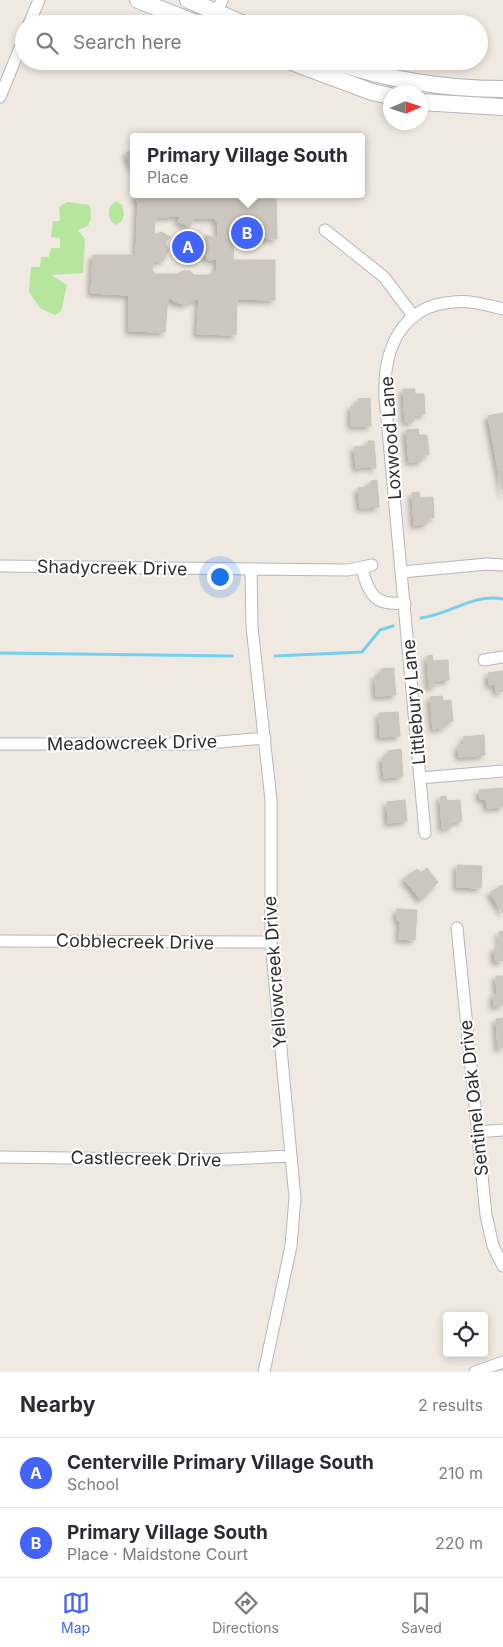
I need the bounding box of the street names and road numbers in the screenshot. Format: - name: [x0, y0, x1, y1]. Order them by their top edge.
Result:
- street label: Loxwood Lane: [376, 376, 405, 501]
- street label: Shadycreek Drive: [37, 556, 187, 579]
- street label: Littlebury Lane: [398, 638, 429, 766]
- street label: Meadowcreek Drive: [47, 731, 217, 754]
- street label: Yellowcreek Drive: [259, 895, 290, 1049]
- street label: Cobblecreek Drive: [56, 930, 214, 953]
- street label: Sentinel Oak Drive: [455, 1019, 492, 1177]
- street label: Castlecreek Drive: [70, 1147, 222, 1170]

